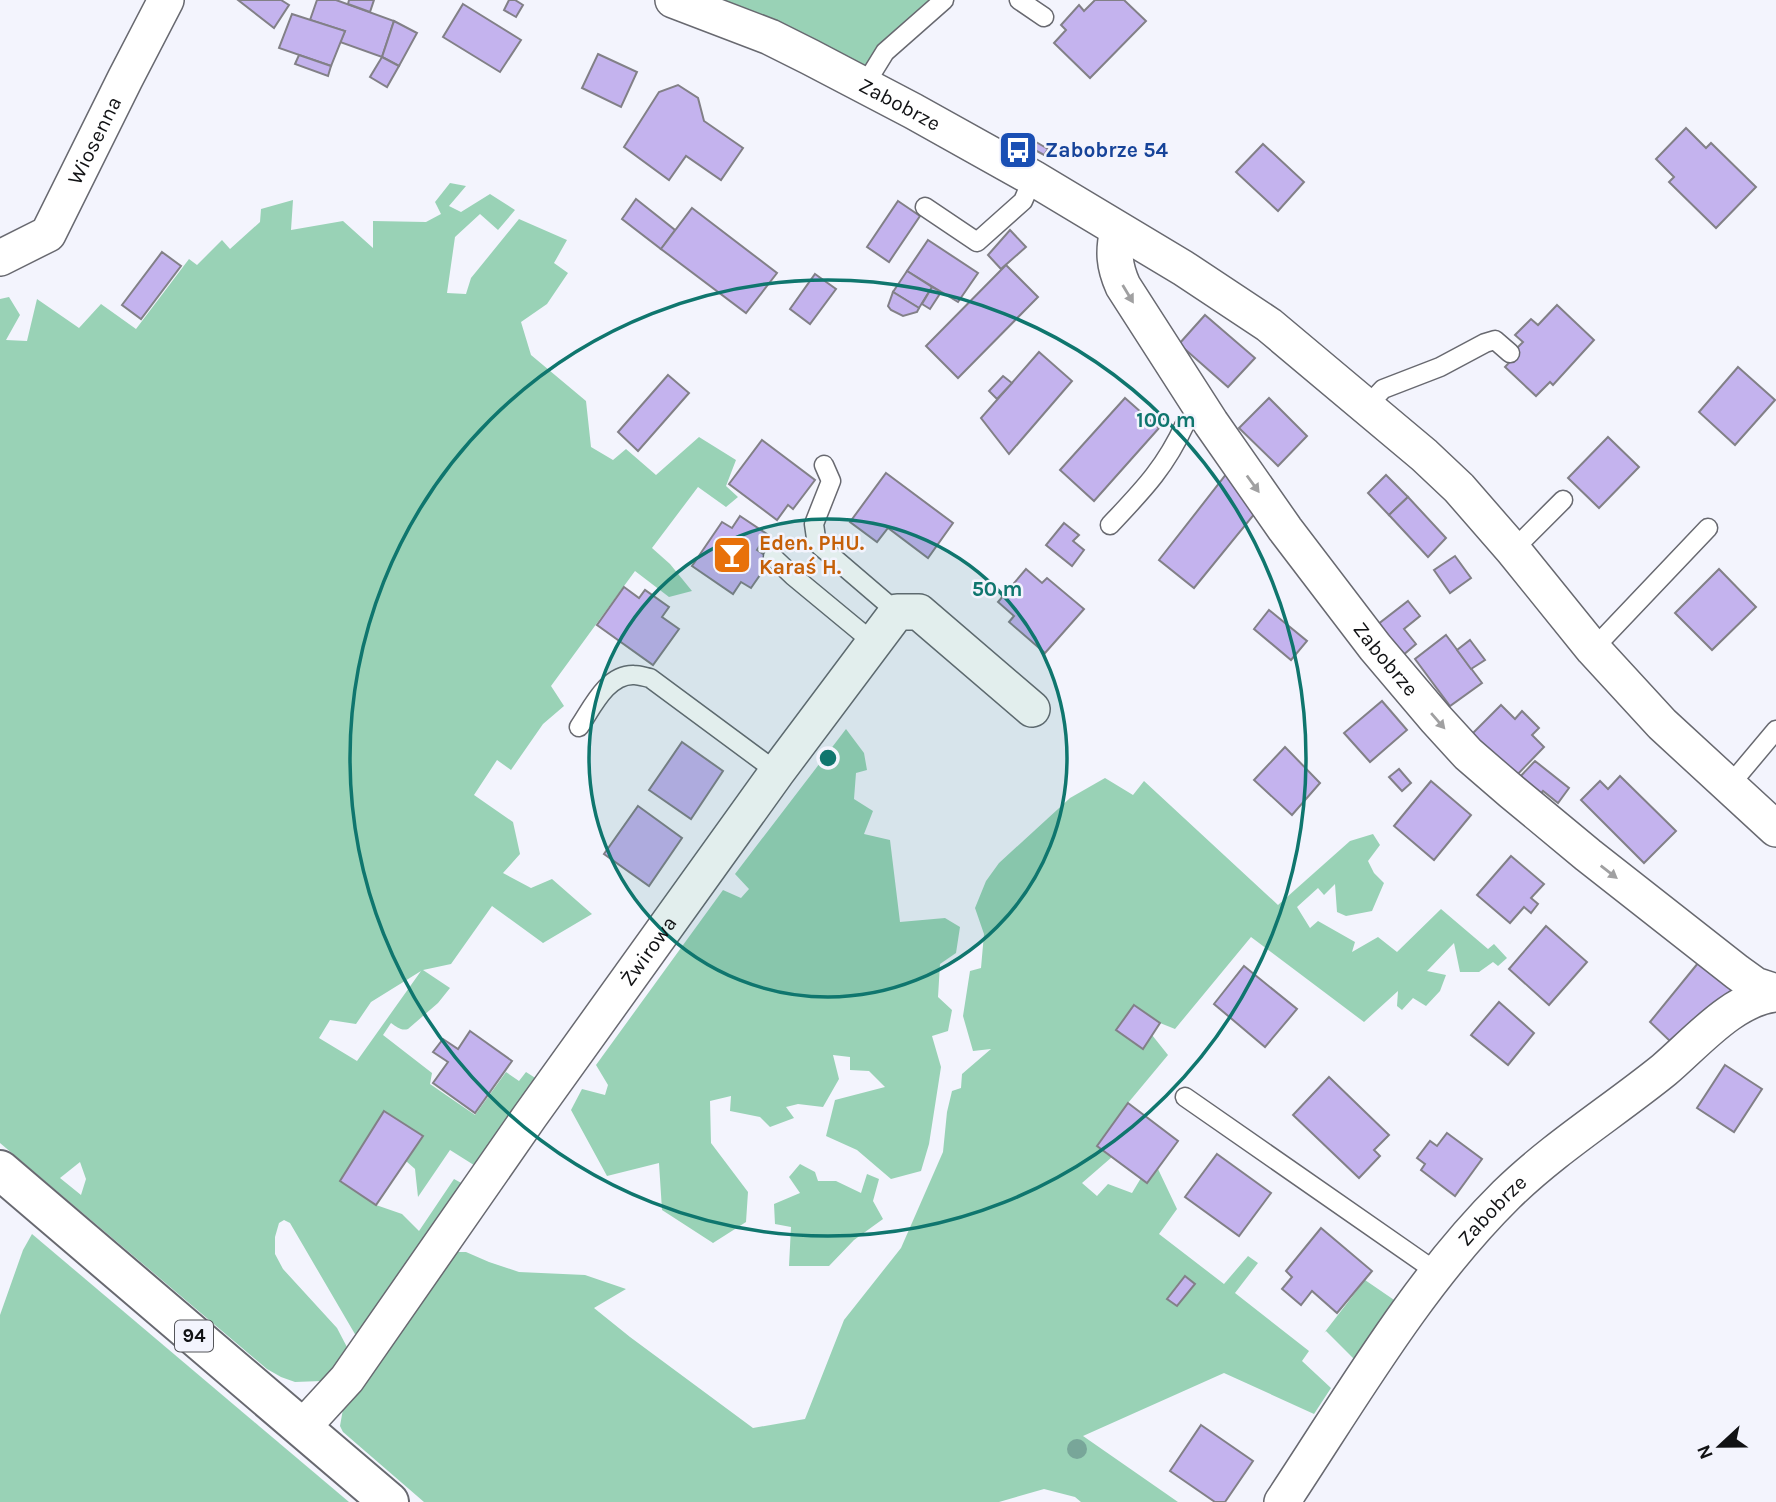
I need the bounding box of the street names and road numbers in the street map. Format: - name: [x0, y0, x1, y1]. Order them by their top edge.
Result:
- street label: Zabobrze: [855, 73, 945, 136]
- street label: Wiosenna: [62, 93, 126, 189]
- street label: Zabobrze: [1348, 617, 1423, 701]
- street label: Żwirowa: [615, 912, 681, 990]
- street label: Zabobrze: [1453, 1170, 1531, 1251]
- road number: 94: [175, 1320, 213, 1352]

